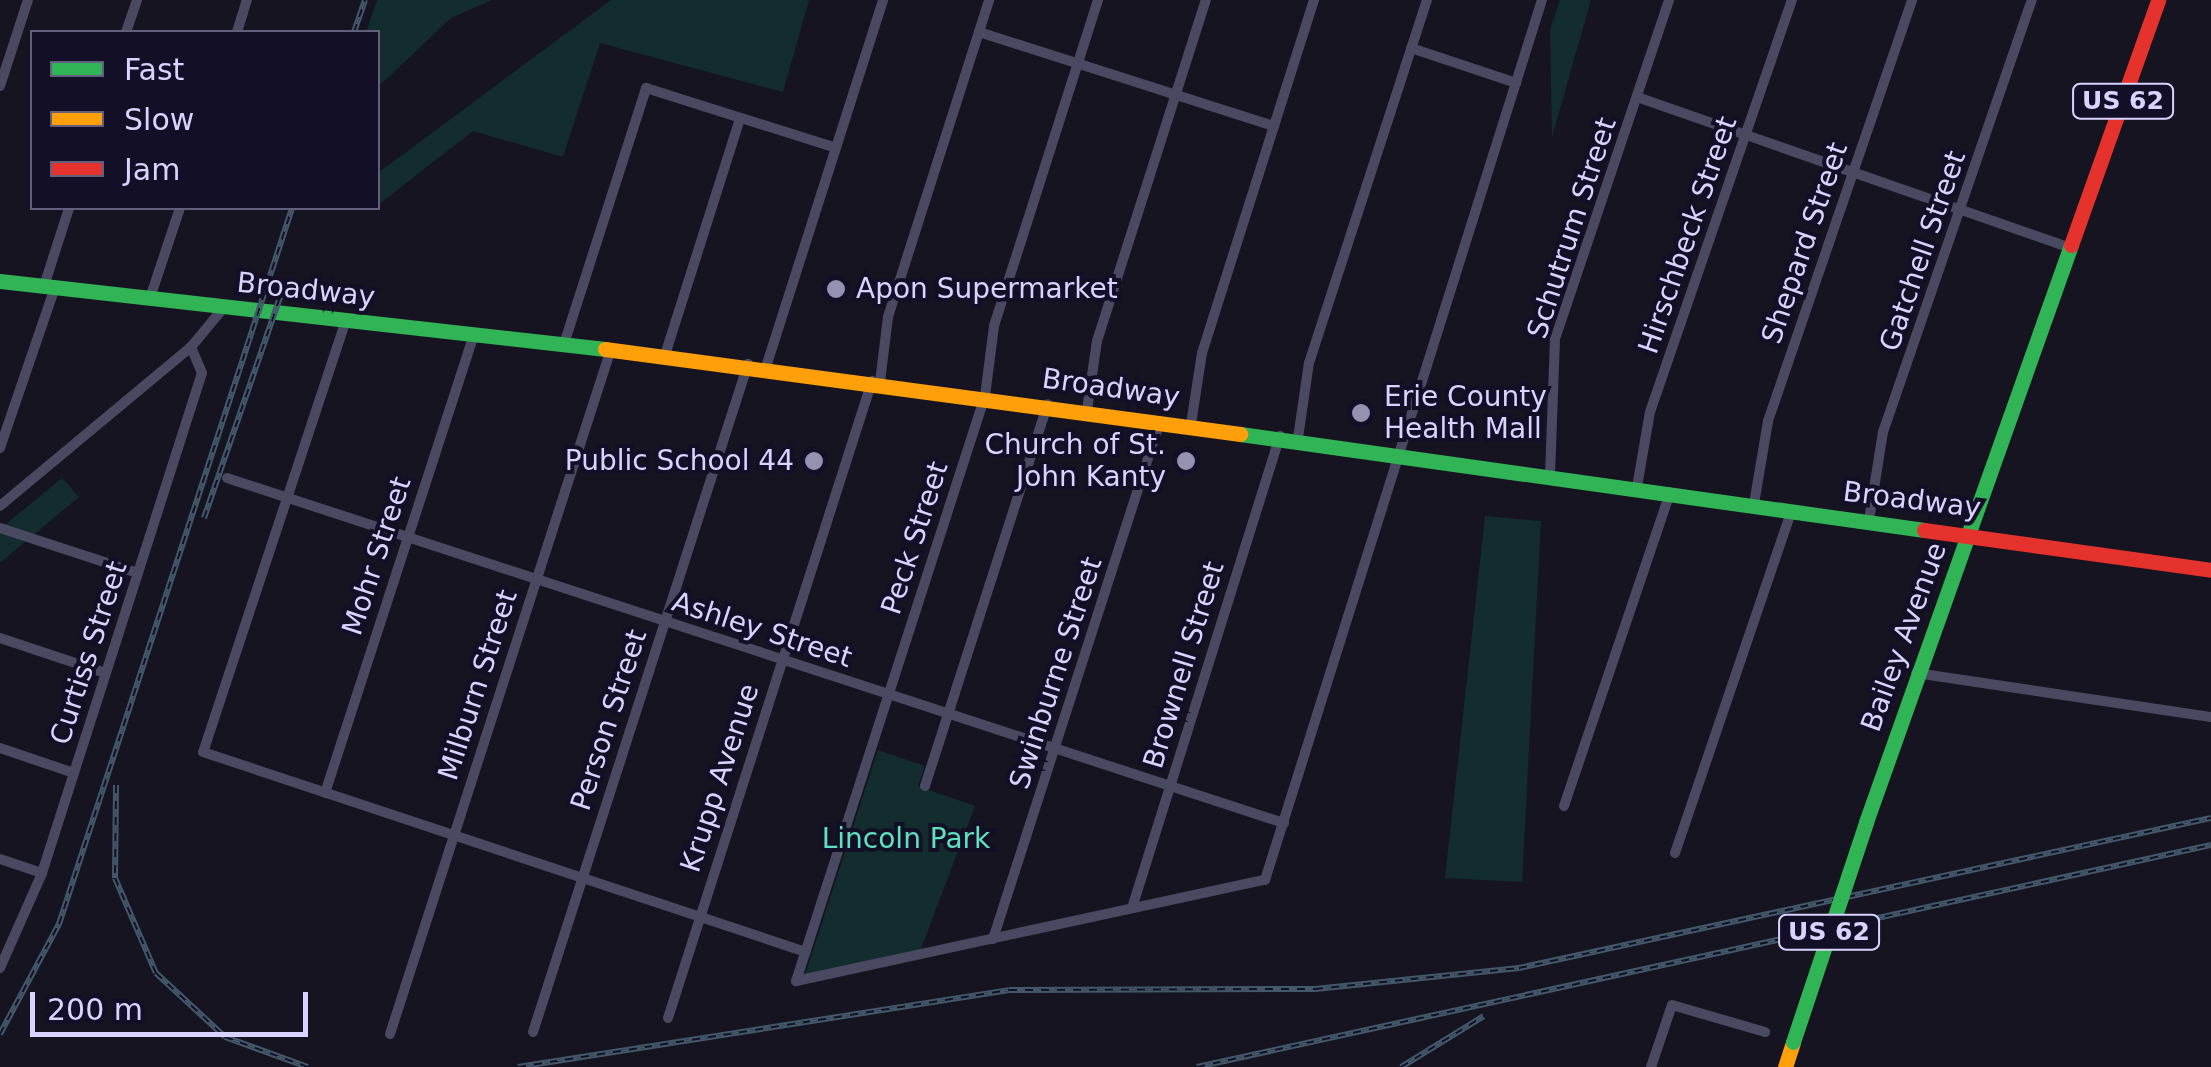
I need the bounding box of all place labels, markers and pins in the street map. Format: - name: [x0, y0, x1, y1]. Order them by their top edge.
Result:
- place label: Apon Supermarket: [856, 272, 1118, 306]
- marker: Apon Supermarket: [825, 278, 847, 300]
- place label: Erie County Health Mall: [1384, 380, 1547, 446]
- marker: Erie County Health Mall: [1348, 400, 1374, 426]
- place label: Church of St. John Kanty: [984, 428, 1166, 494]
- place label: Public School 44: [565, 444, 794, 478]
- marker: Public School 44: [803, 450, 825, 472]
- marker: Church of St. John Kanty: [1175, 450, 1197, 472]

